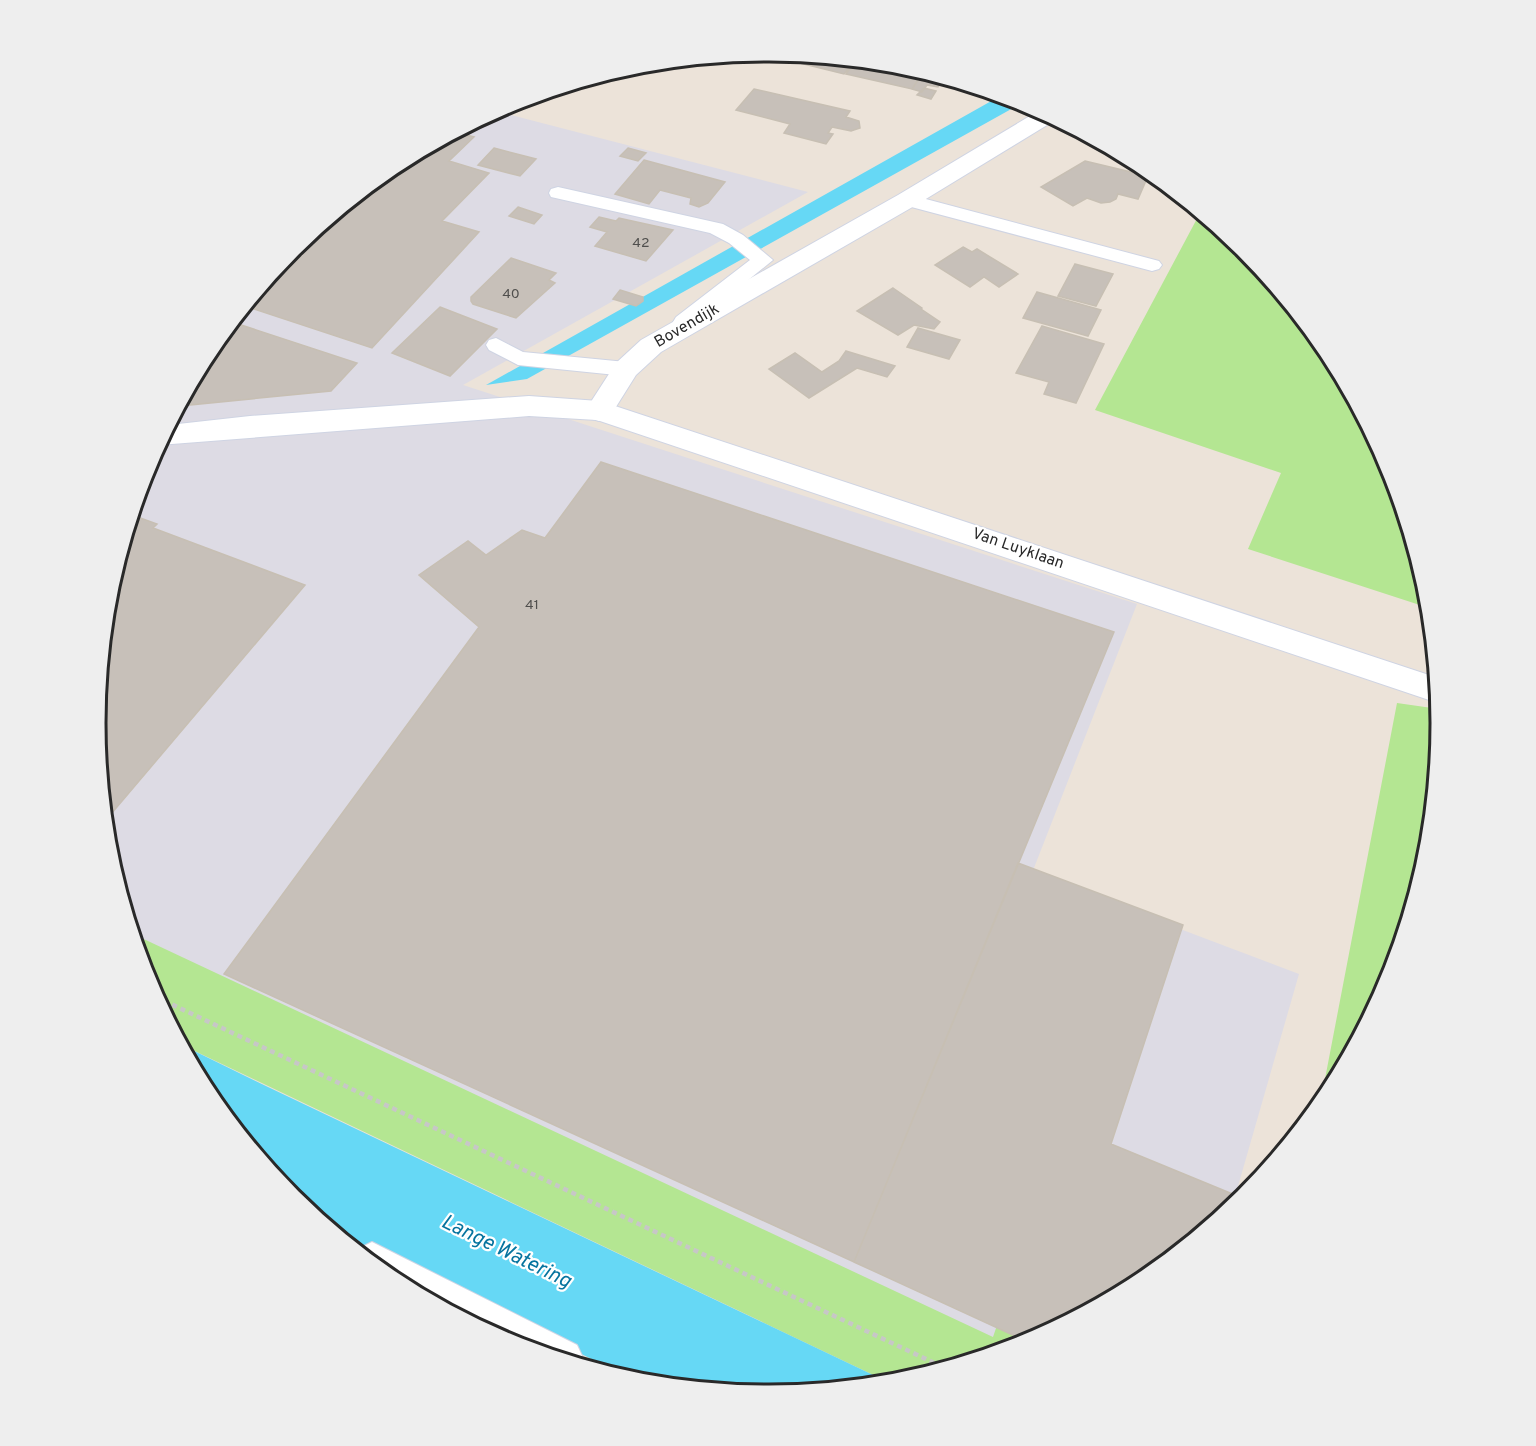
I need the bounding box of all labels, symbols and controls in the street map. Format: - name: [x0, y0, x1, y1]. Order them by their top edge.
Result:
- house number: 42: [632, 235, 650, 252]
- house number: 40: [502, 286, 520, 303]
- street label: Bovendijk: [651, 299, 723, 353]
- street label: Van Luyklaan: [969, 524, 1067, 574]
- house number: 41: [525, 597, 539, 614]
- water label: Lange Watering: [436, 1209, 576, 1295]

